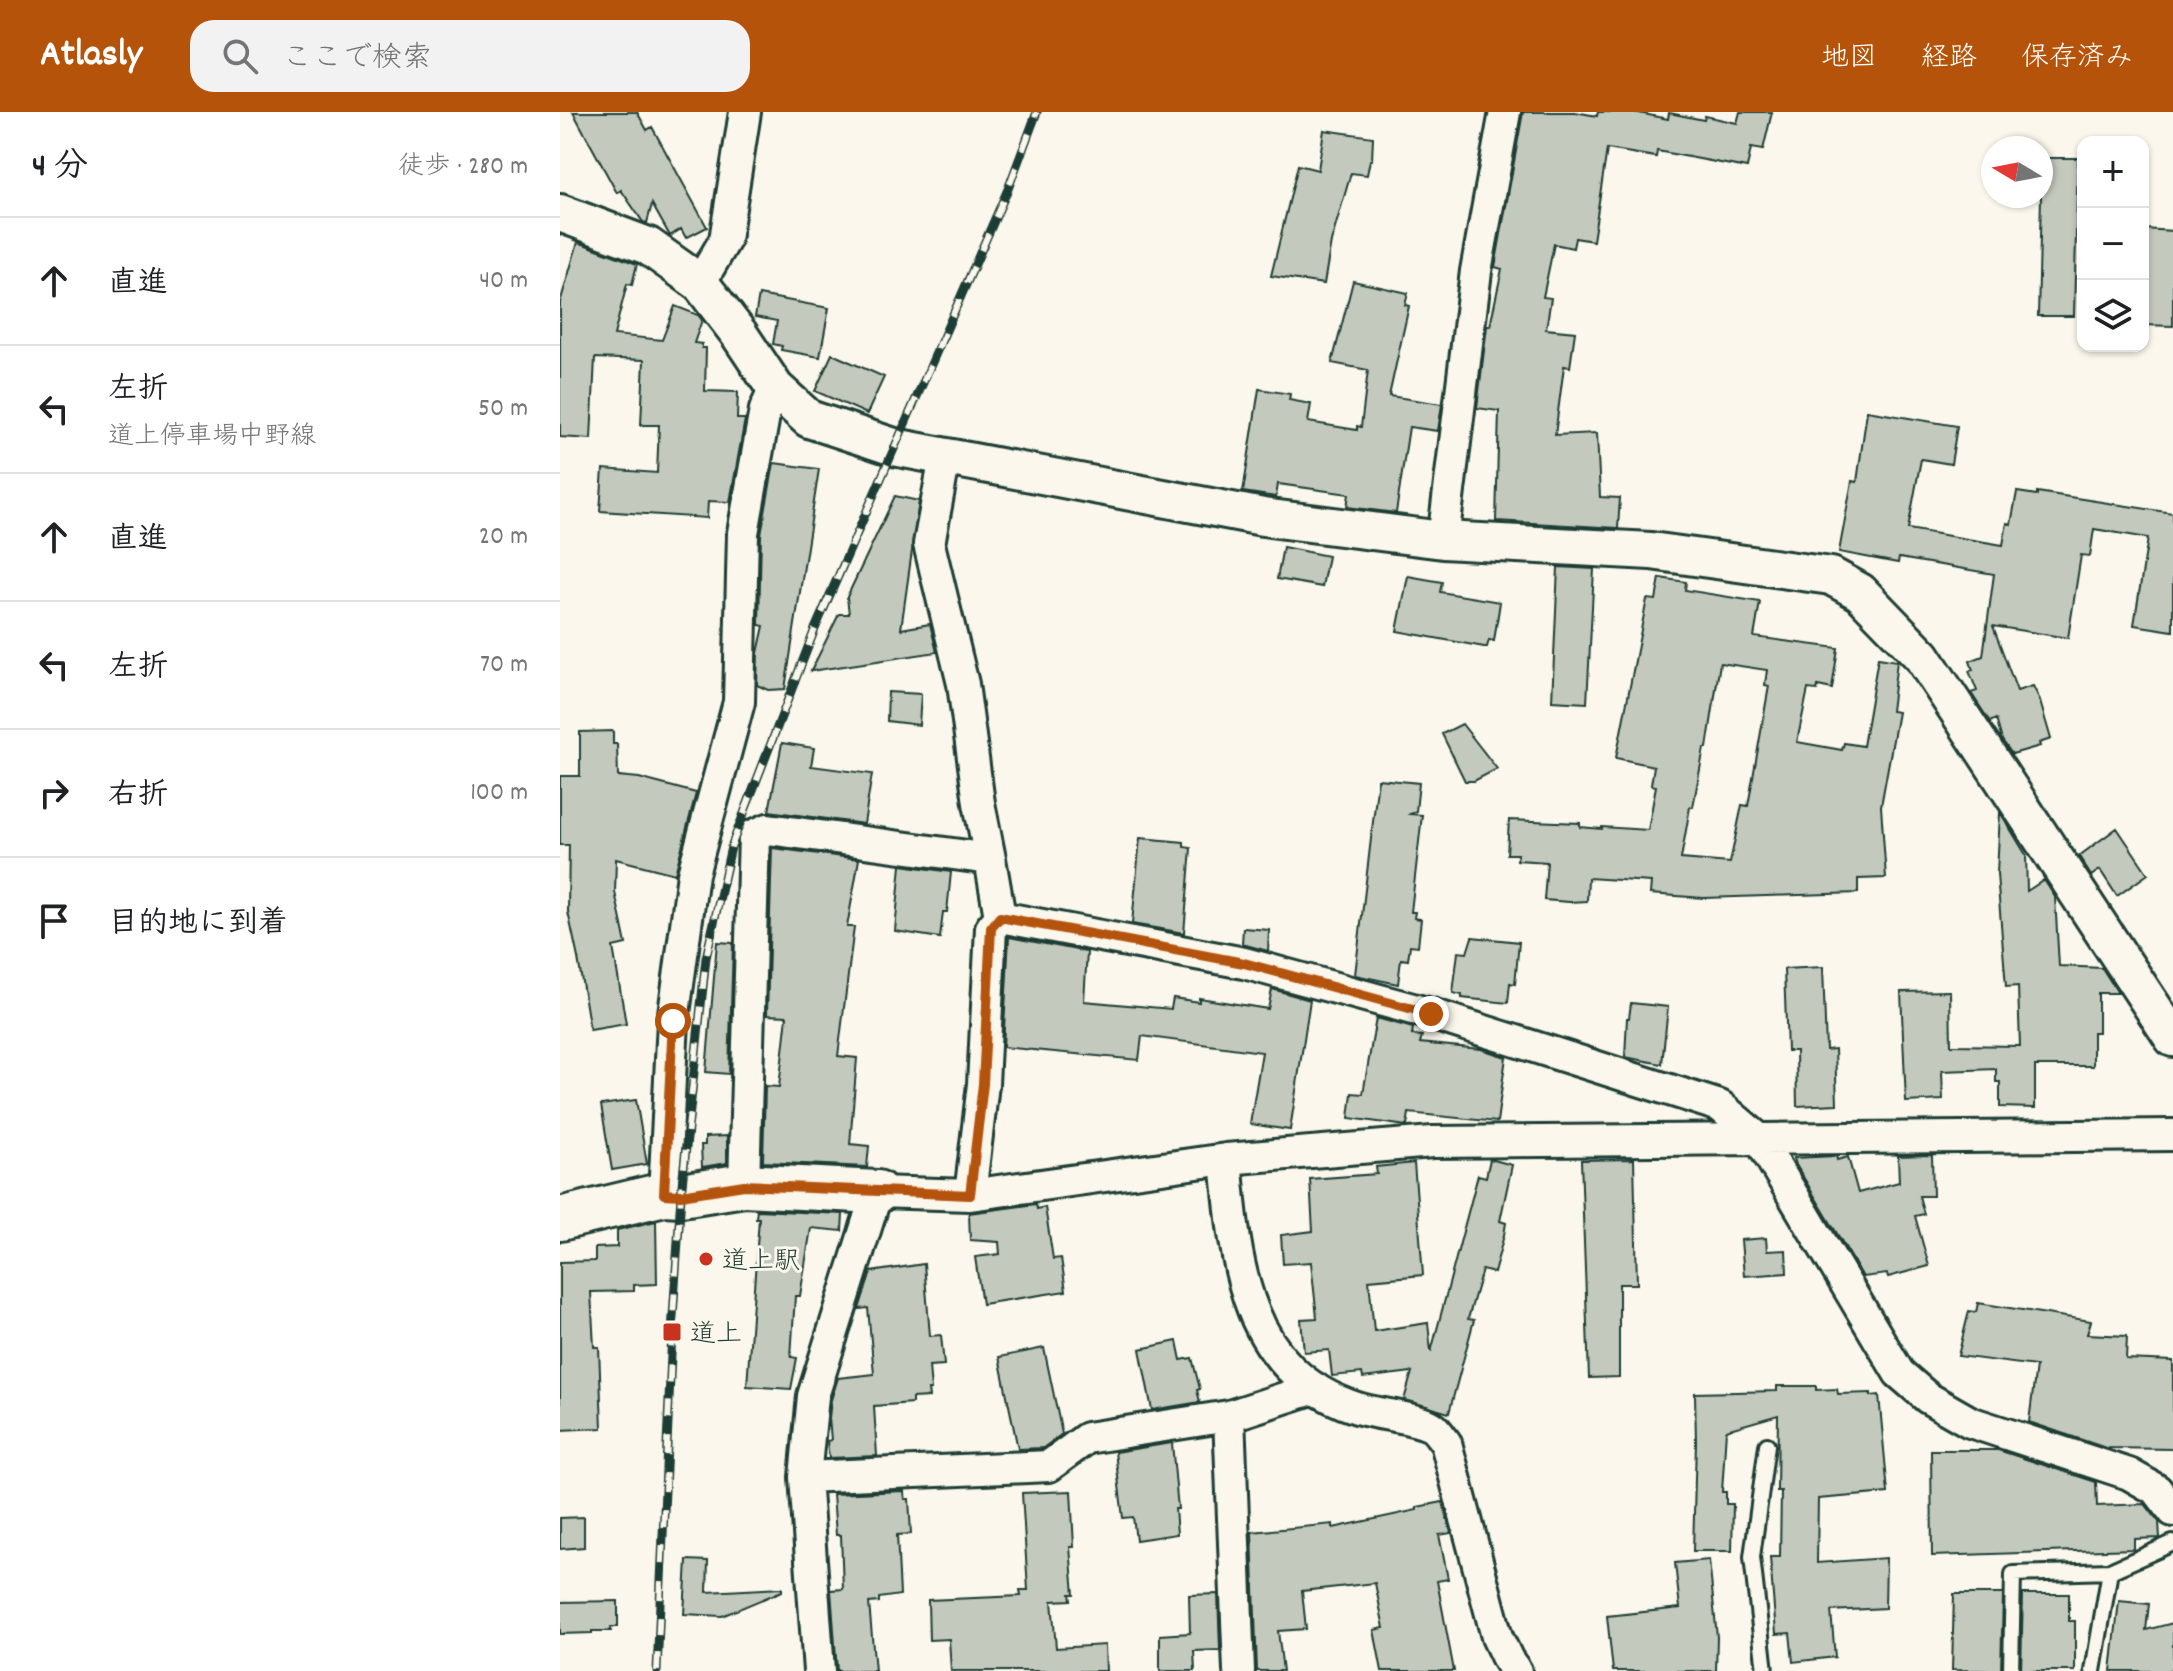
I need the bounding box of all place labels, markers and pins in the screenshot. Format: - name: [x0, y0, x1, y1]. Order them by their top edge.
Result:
- place label: 道上駅: [722, 1244, 800, 1281]
- marker: 道上駅: [697, 1250, 715, 1268]
- place label: 道上: [690, 1317, 742, 1354]
- marker: 道上: [661, 1321, 683, 1343]

